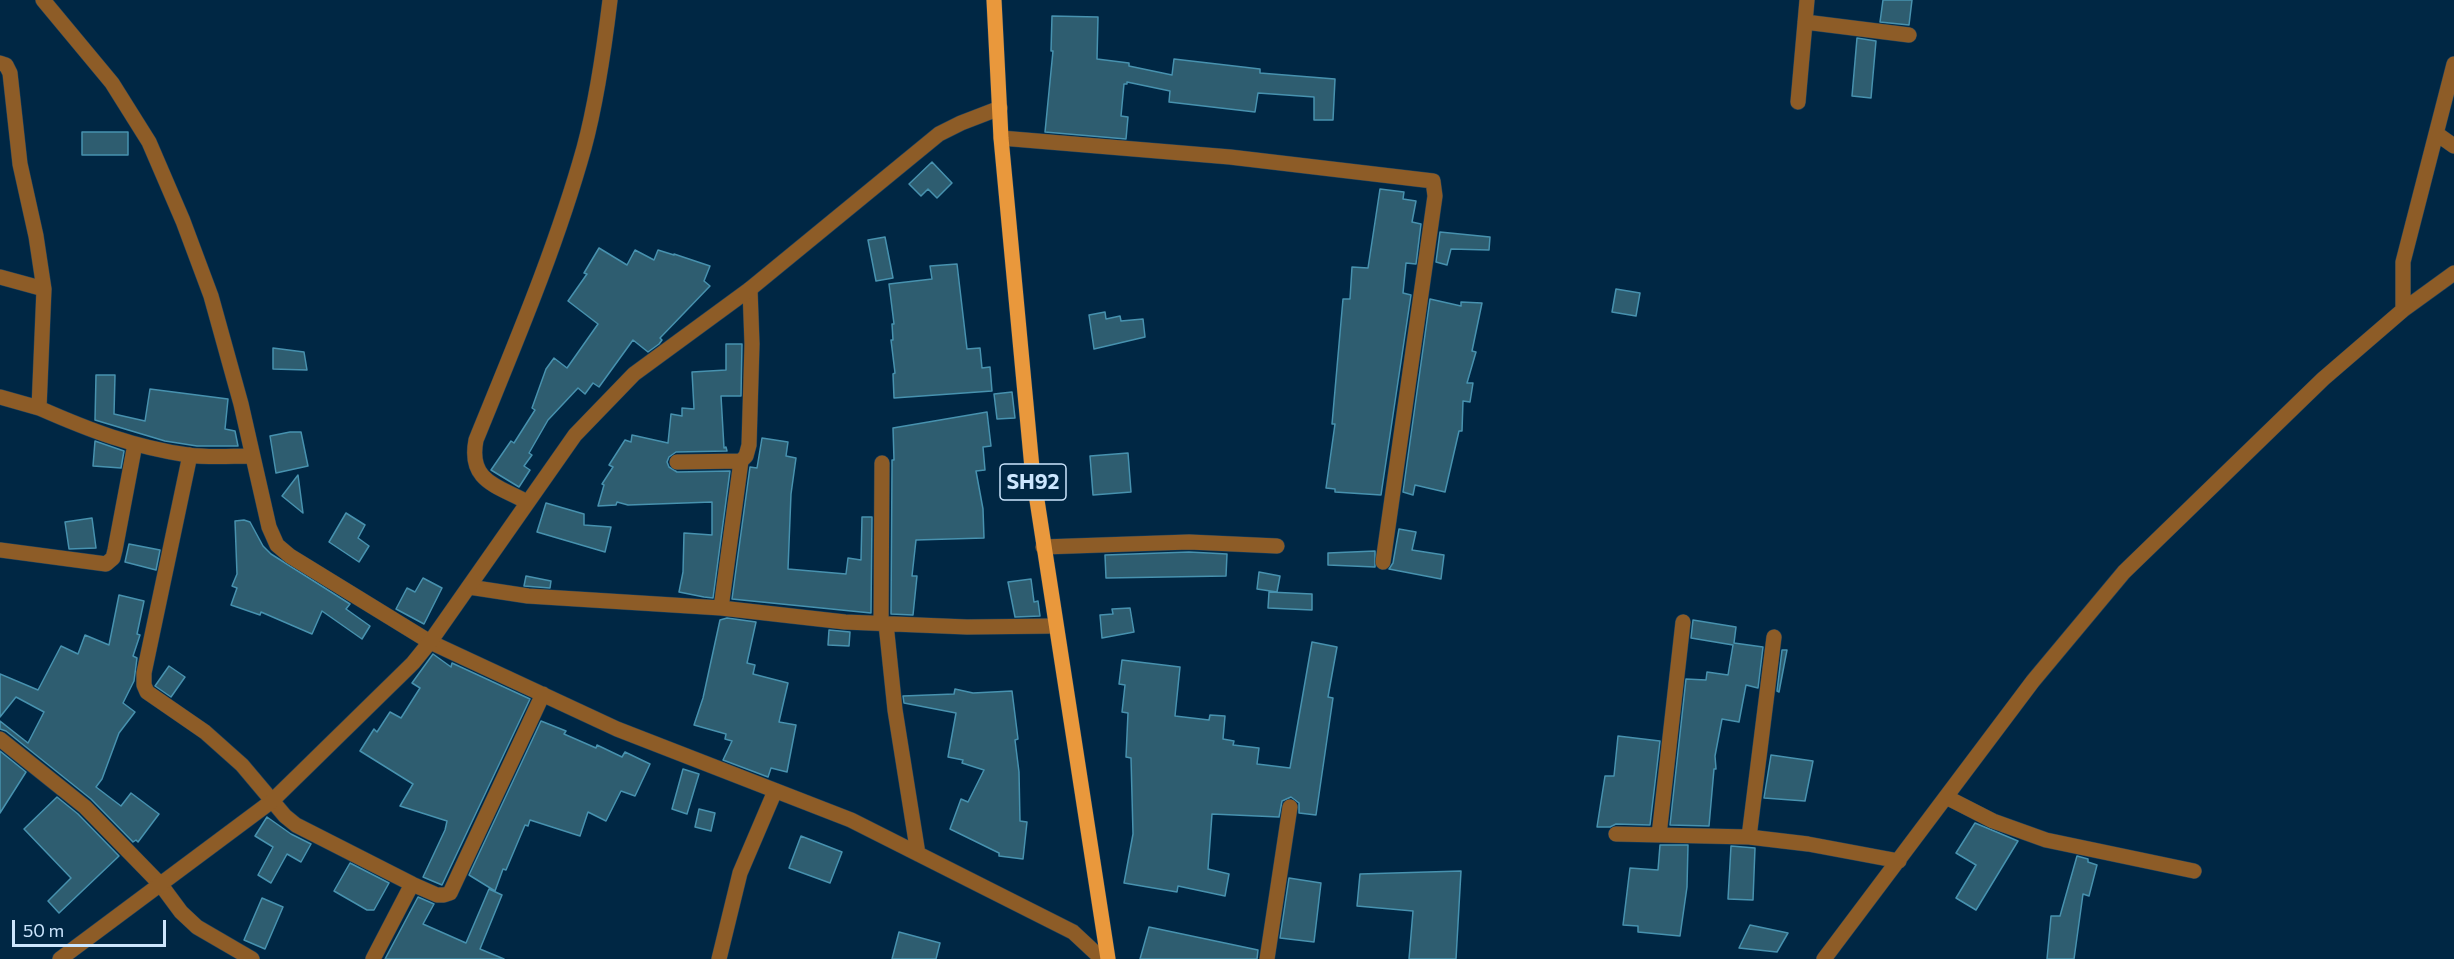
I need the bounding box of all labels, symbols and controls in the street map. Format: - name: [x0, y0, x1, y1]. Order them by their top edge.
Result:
- road number: SH92: [1000, 464, 1066, 500]
- scale bar: [15, 908, 170, 946]
- text: 50 m: [23, 919, 64, 941]

